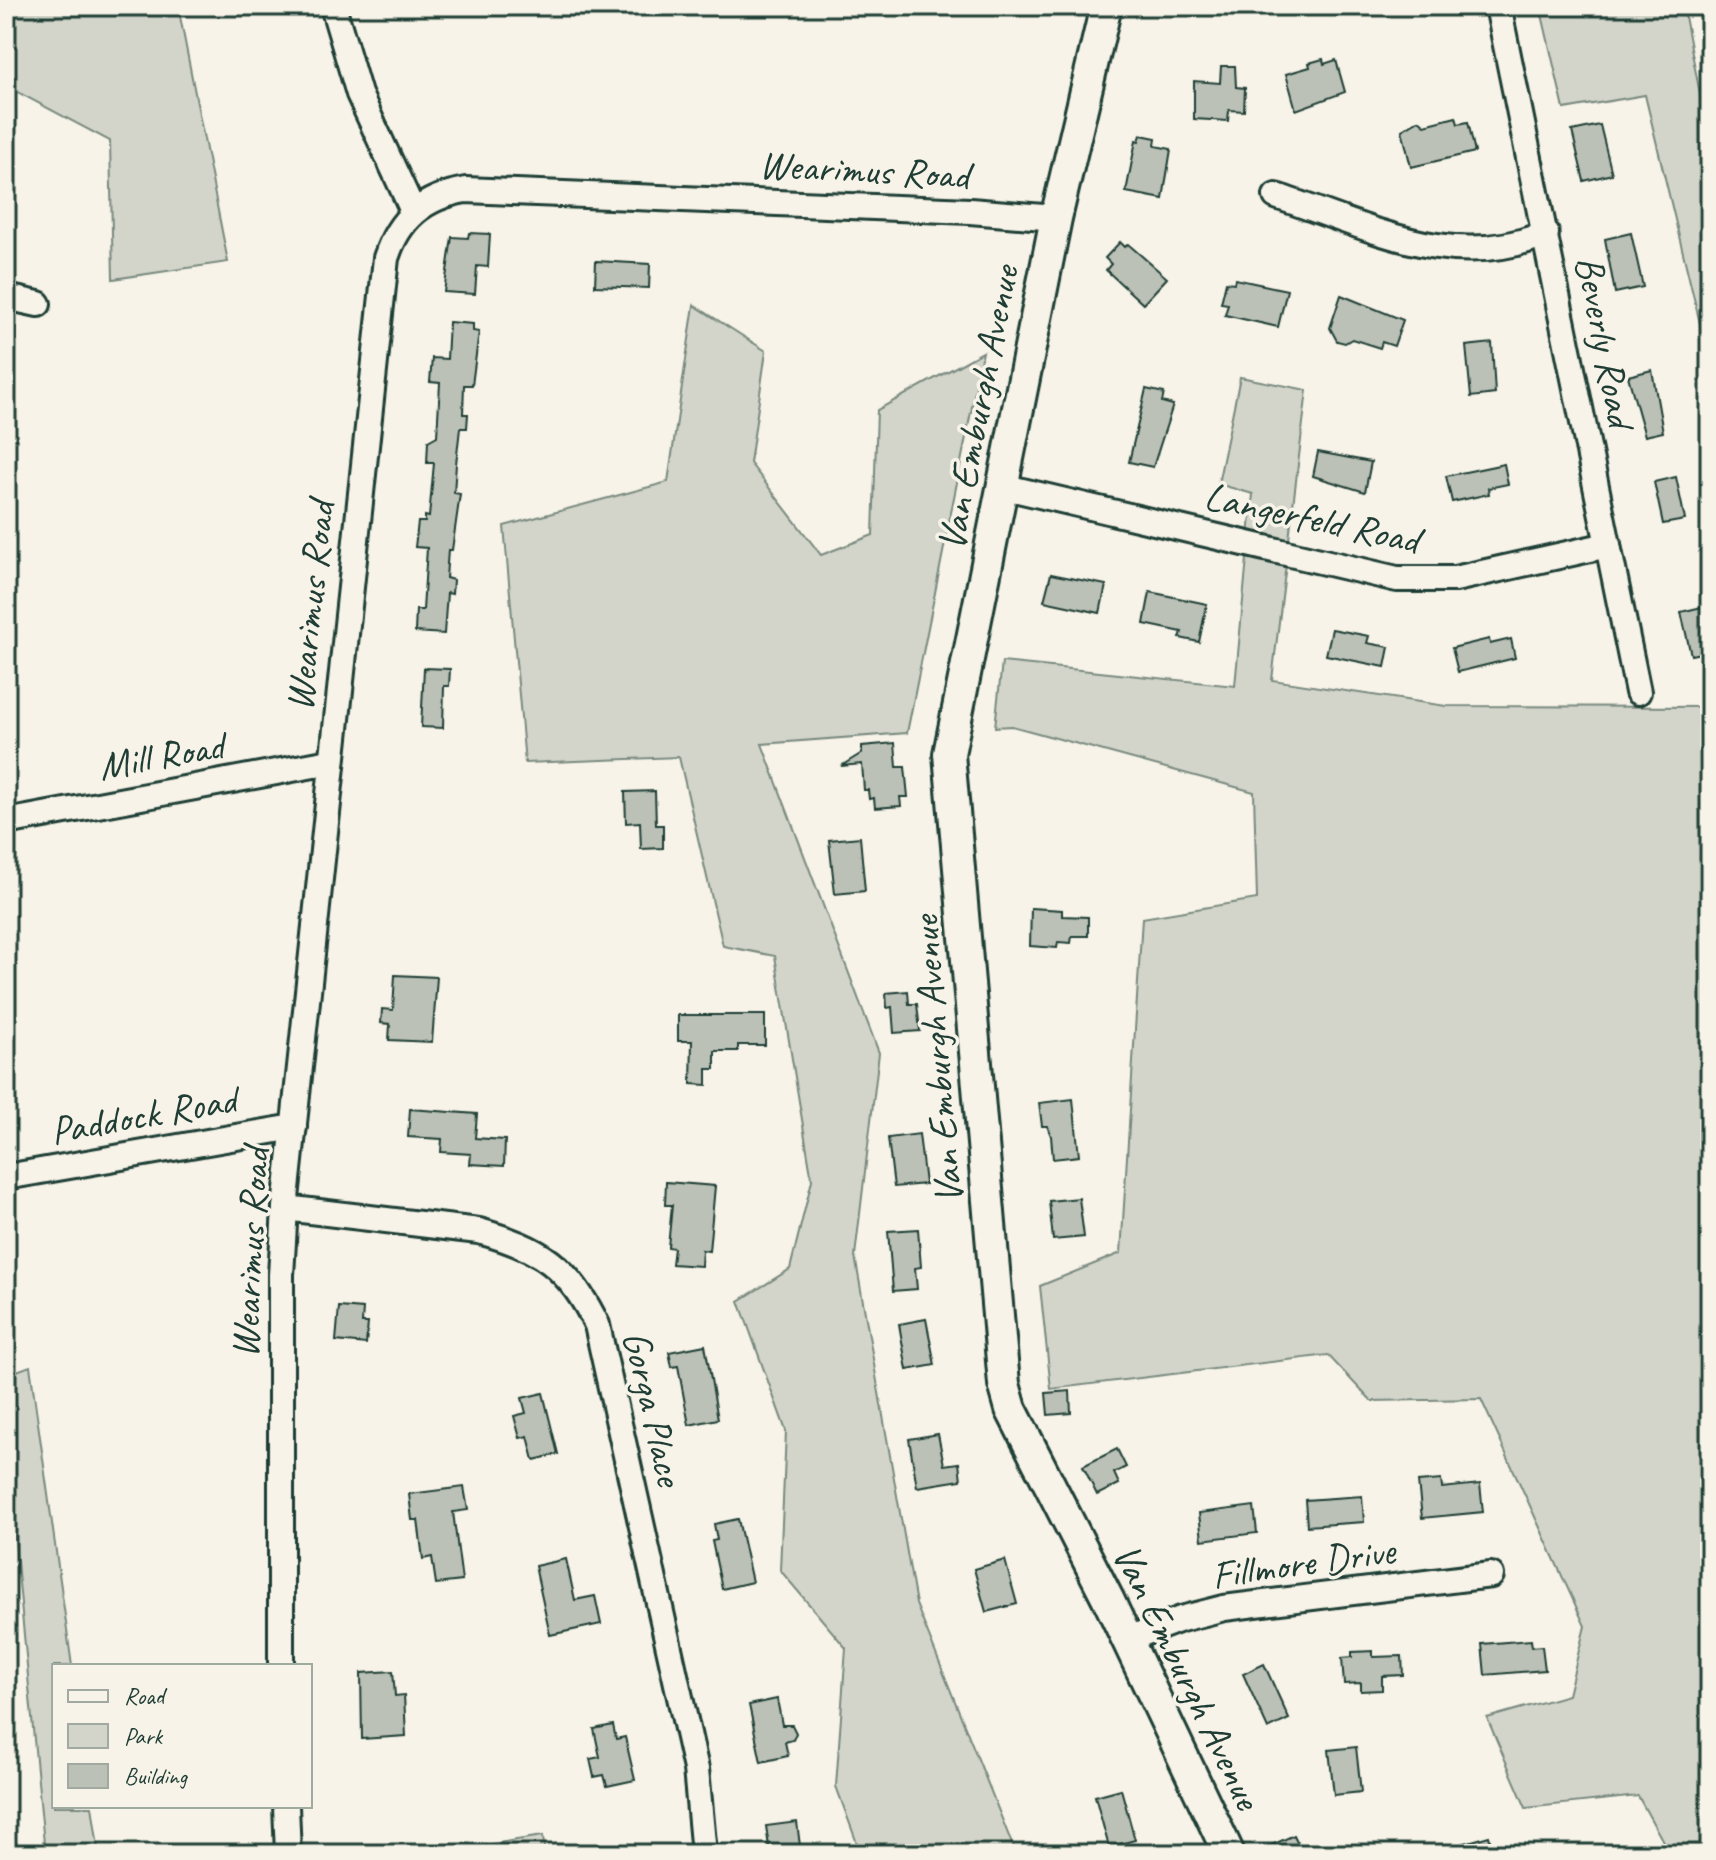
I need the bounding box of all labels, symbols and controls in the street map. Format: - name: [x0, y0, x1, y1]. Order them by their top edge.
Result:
- street label: Wearimus Road: [758, 140, 976, 201]
- street label: Beverly Road: [1564, 252, 1647, 437]
- street label: Van Emburgh Avenue: [926, 259, 1031, 555]
- street label: Langerfeld Road: [1200, 471, 1430, 566]
- street label: Wearimus Road: [274, 493, 346, 713]
- street label: Mill Road: [95, 720, 233, 792]
- street label: Van Emburgh Avenue: [899, 911, 974, 1206]
- street label: Paddock Road: [46, 1073, 246, 1156]
- street label: Wearimus Road: [220, 1141, 281, 1359]
- street label: Gorga Place: [611, 1326, 696, 1493]
- street label: Fillmore Drive: [1208, 1525, 1401, 1601]
- street label: Van Emburgh Avenue: [1101, 1536, 1274, 1820]
- legend: [52, 1664, 312, 1808]
- text: Road: [124, 1681, 168, 1711]
- text: Park: [124, 1721, 164, 1751]
- text: Building: [124, 1761, 189, 1791]

